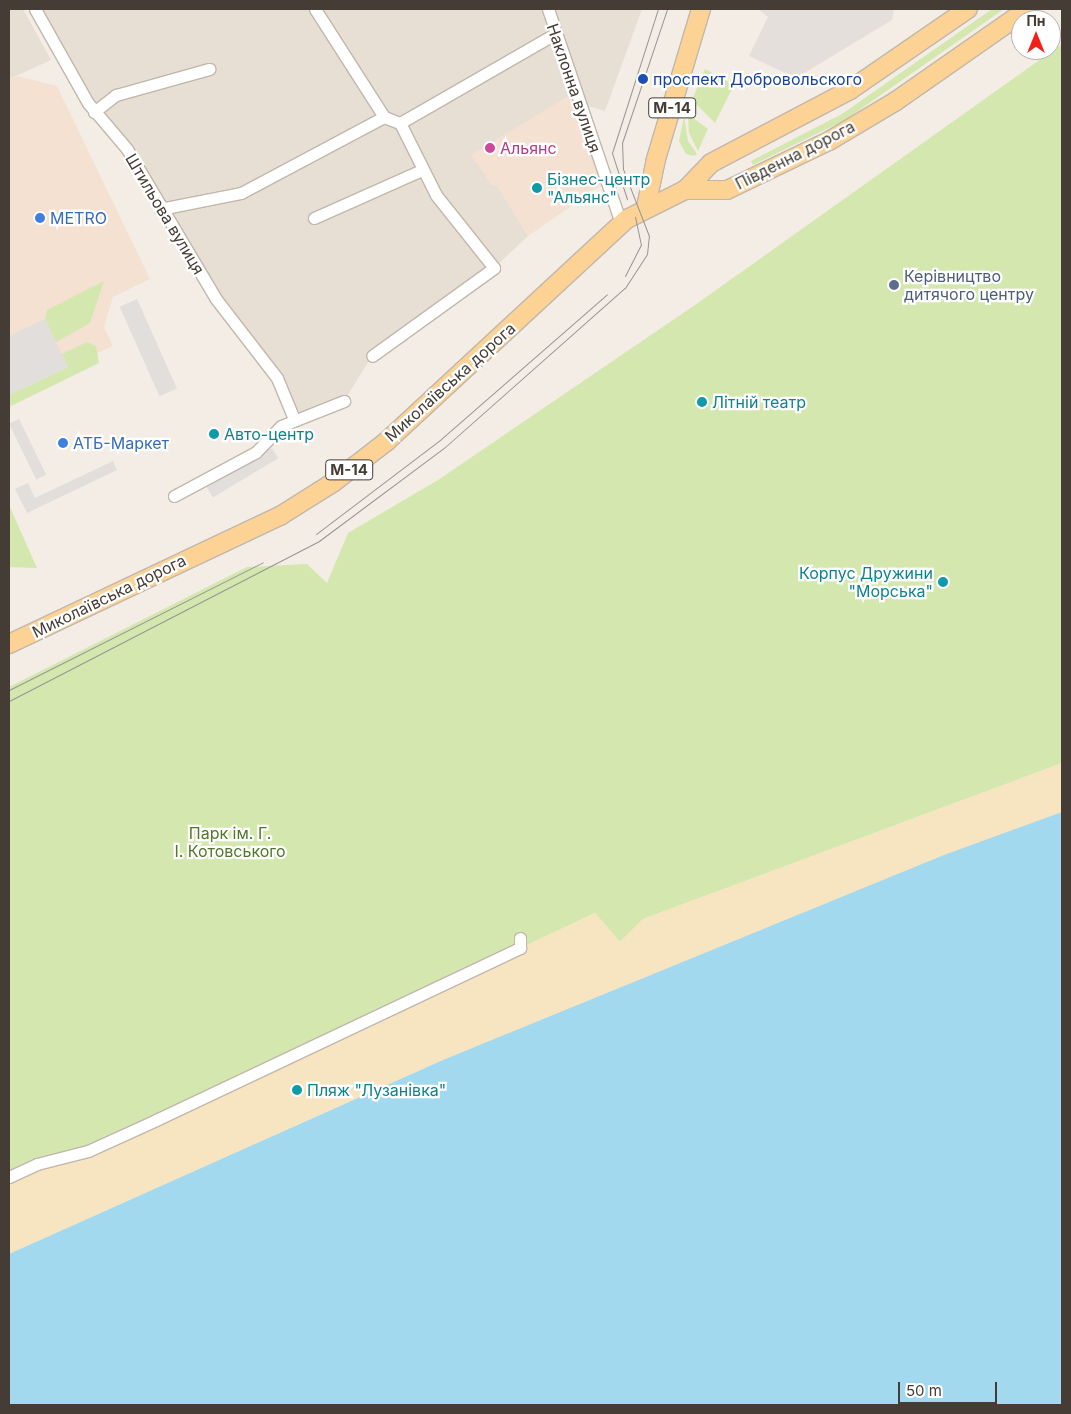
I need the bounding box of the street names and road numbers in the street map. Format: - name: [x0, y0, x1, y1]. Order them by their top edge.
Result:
- street label: Наклонна вулиця: [543, 21, 605, 155]
- road number: М-14: [647, 96, 697, 120]
- street label: Південна дорога: [732, 117, 858, 193]
- street label: Штильова вулиця: [121, 150, 209, 278]
- street label: Миколаївська дорога: [381, 318, 519, 446]
- road number: М-14: [324, 458, 374, 482]
- street label: Миколаївська дорога: [29, 550, 189, 642]

